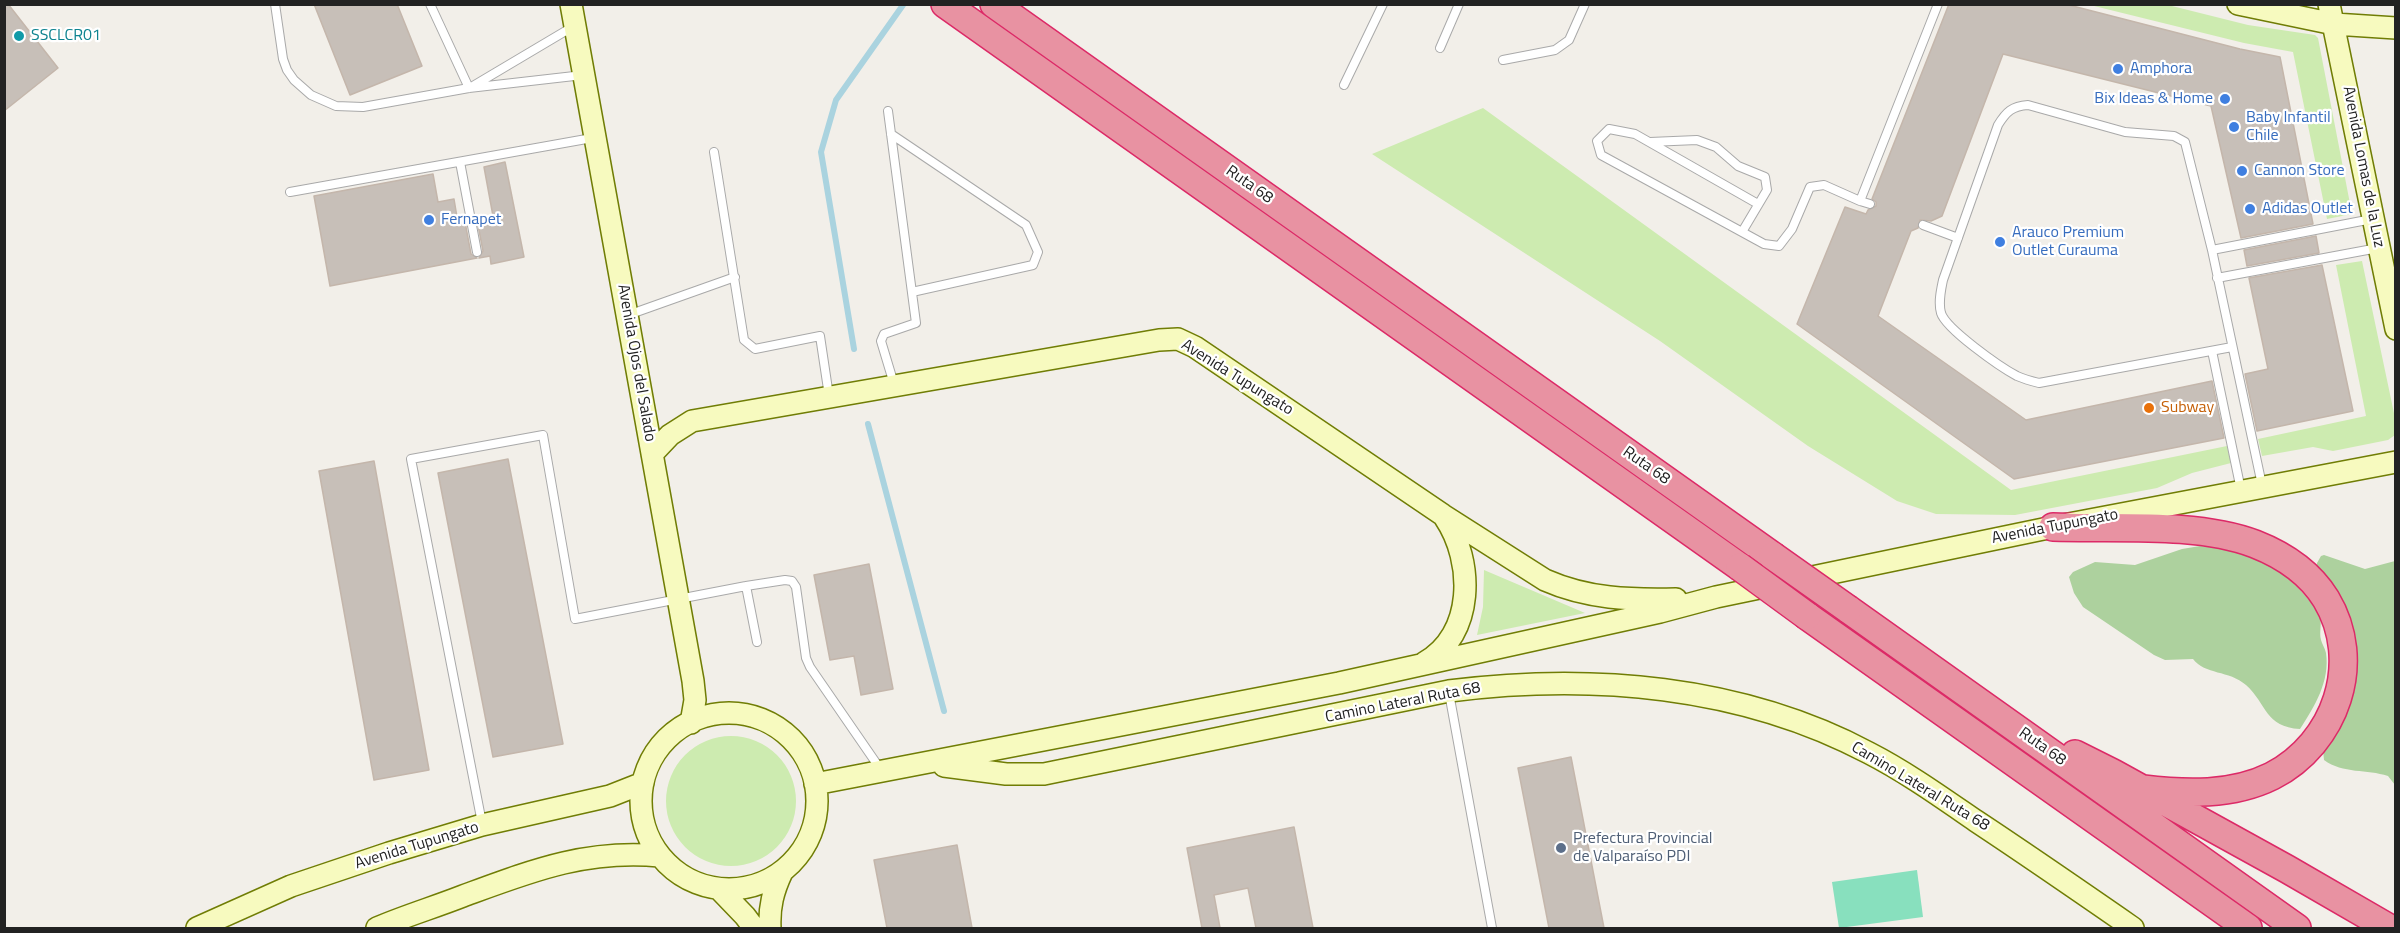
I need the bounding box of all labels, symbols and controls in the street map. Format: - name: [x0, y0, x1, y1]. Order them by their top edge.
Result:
- place label: SSCLCR01: [31, 26, 101, 46]
- marker: SSCLCR01: [12, 29, 26, 43]
- place label: Amphora: [2130, 59, 2192, 79]
- marker: Amphora: [2111, 62, 2125, 76]
- street label: Avenida Lomas de la Luz: [2338, 85, 2388, 249]
- place label: Bix Ideas & Home: [2094, 89, 2213, 109]
- marker: Bix Ideas & Home: [2218, 92, 2232, 106]
- place label: Baby Infantil Chile: [2246, 108, 2331, 146]
- marker: Baby Infantil Chile: [2227, 120, 2241, 134]
- place label: Cannon Store: [2254, 161, 2345, 181]
- street label: Ruta 68: [1222, 162, 1276, 208]
- marker: Cannon Store: [2235, 164, 2249, 178]
- place label: Adidas Outlet: [2262, 199, 2353, 219]
- marker: Adidas Outlet: [2243, 202, 2257, 216]
- place label: Fernapet: [441, 210, 501, 230]
- marker: Fernapet: [422, 213, 436, 227]
- place label: Arauco Premium Outlet Curauma: [2012, 223, 2124, 261]
- marker: Arauco Premium Outlet Curauma: [1993, 235, 2007, 249]
- street label: Avenida Ojos del Salado: [613, 283, 659, 443]
- street label: Avenida Tupungato: [1178, 336, 1296, 420]
- place label: Subway: [2161, 398, 2214, 418]
- marker: Subway: [2142, 401, 2156, 415]
- street label: Ruta 68: [1619, 443, 1673, 489]
- street label: Avenida Tupungato: [1990, 505, 2120, 549]
- street label: Camino Lateral Ruta 68: [1324, 679, 1482, 727]
- street label: Ruta 68: [2015, 724, 2069, 770]
- street label: Camino Lateral Ruta 68: [1847, 738, 1993, 836]
- street label: Avenida Tupungato: [353, 818, 481, 874]
- place label: Prefectura Provincial de Valparaíso PDI: [1573, 829, 1712, 867]
- marker: Prefectura Provincial de Valparaíso PDI: [1554, 841, 1568, 855]

